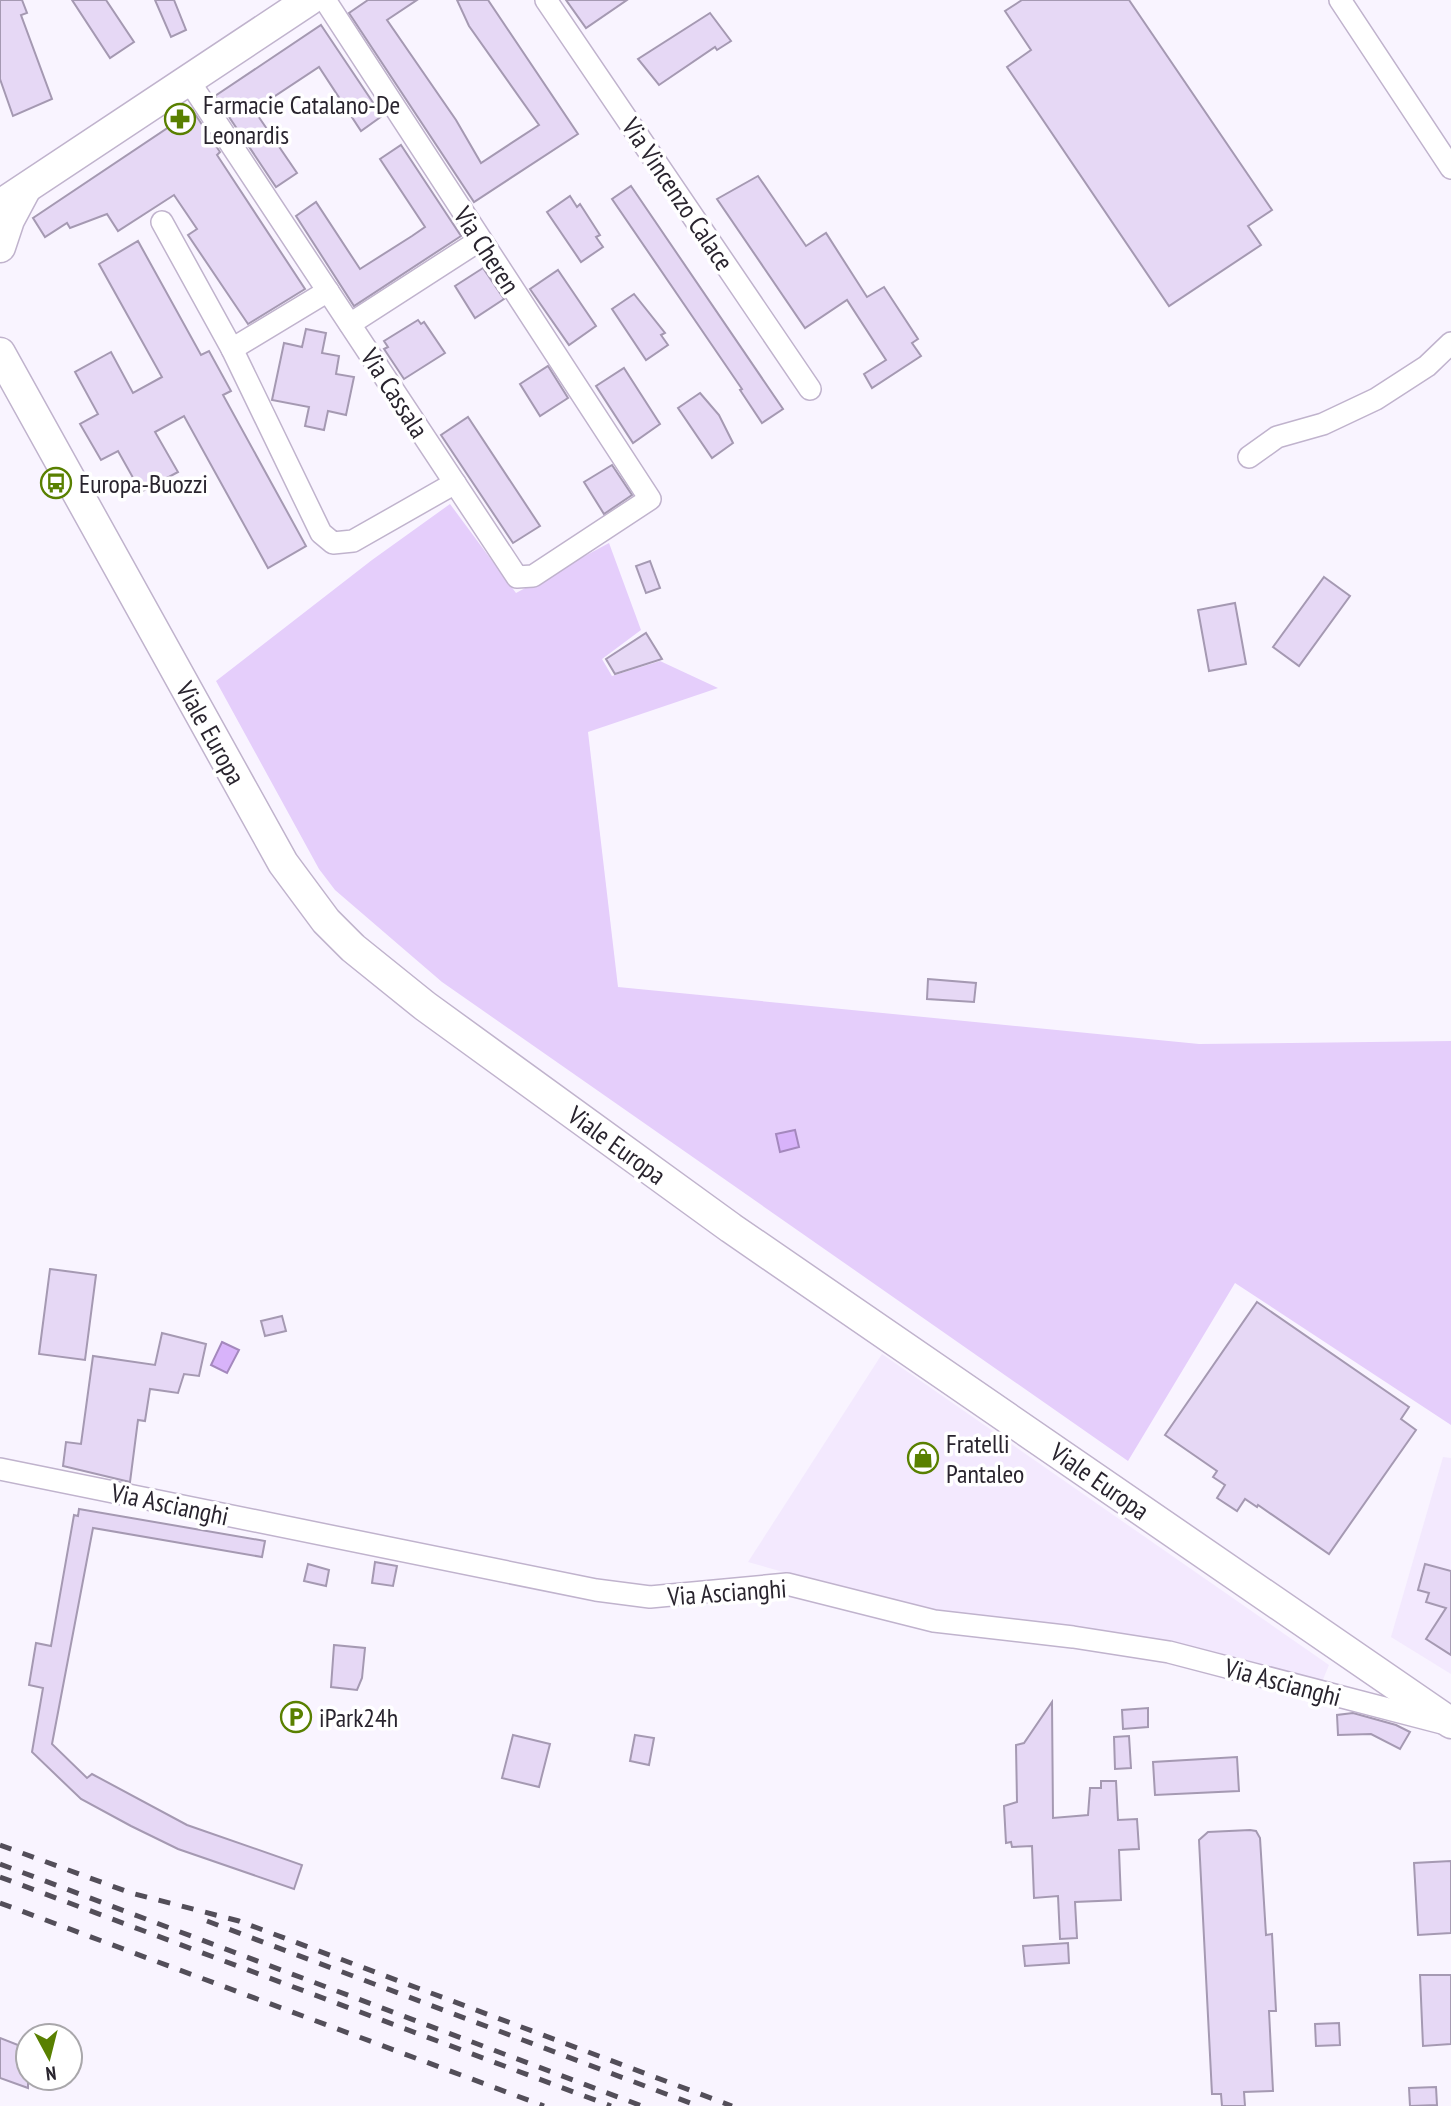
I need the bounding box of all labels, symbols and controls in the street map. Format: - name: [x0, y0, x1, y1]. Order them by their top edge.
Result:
- place label: Farmacie Catalano-De Leonardis: [203, 88, 400, 151]
- pharmacy icon: Farmacie Catalano-De Leonardis: [163, 102, 197, 136]
- street label: Via Vincenzo Calace: [614, 111, 741, 277]
- street label: Via Cheren: [446, 200, 527, 300]
- street label: Via Cassala: [353, 341, 436, 444]
- bus stop icon: Europa-Buozzi: [39, 466, 73, 500]
- place label: Europa-Buozzi: [79, 467, 208, 500]
- street label: Viale Europa: [169, 675, 253, 790]
- street label: Viale Europa: [561, 1098, 672, 1192]
- place label: Fratelli Pantaleo: [946, 1427, 1024, 1490]
- street label: Viale Europa: [1043, 1435, 1156, 1527]
- shop icon: Fratelli Pantaleo: [906, 1441, 940, 1475]
- street label: Via Ascianghi: [107, 1475, 232, 1533]
- street label: Via Ascianghi: [665, 1571, 788, 1613]
- street label: Via Ascianghi: [1220, 1650, 1345, 1713]
- parking icon: iPark24h: [279, 1700, 313, 1734]
- place label: iPark24h: [319, 1701, 398, 1734]
- north arrow: [14, 2022, 84, 2092]
- text: N: [45, 2061, 58, 2086]

